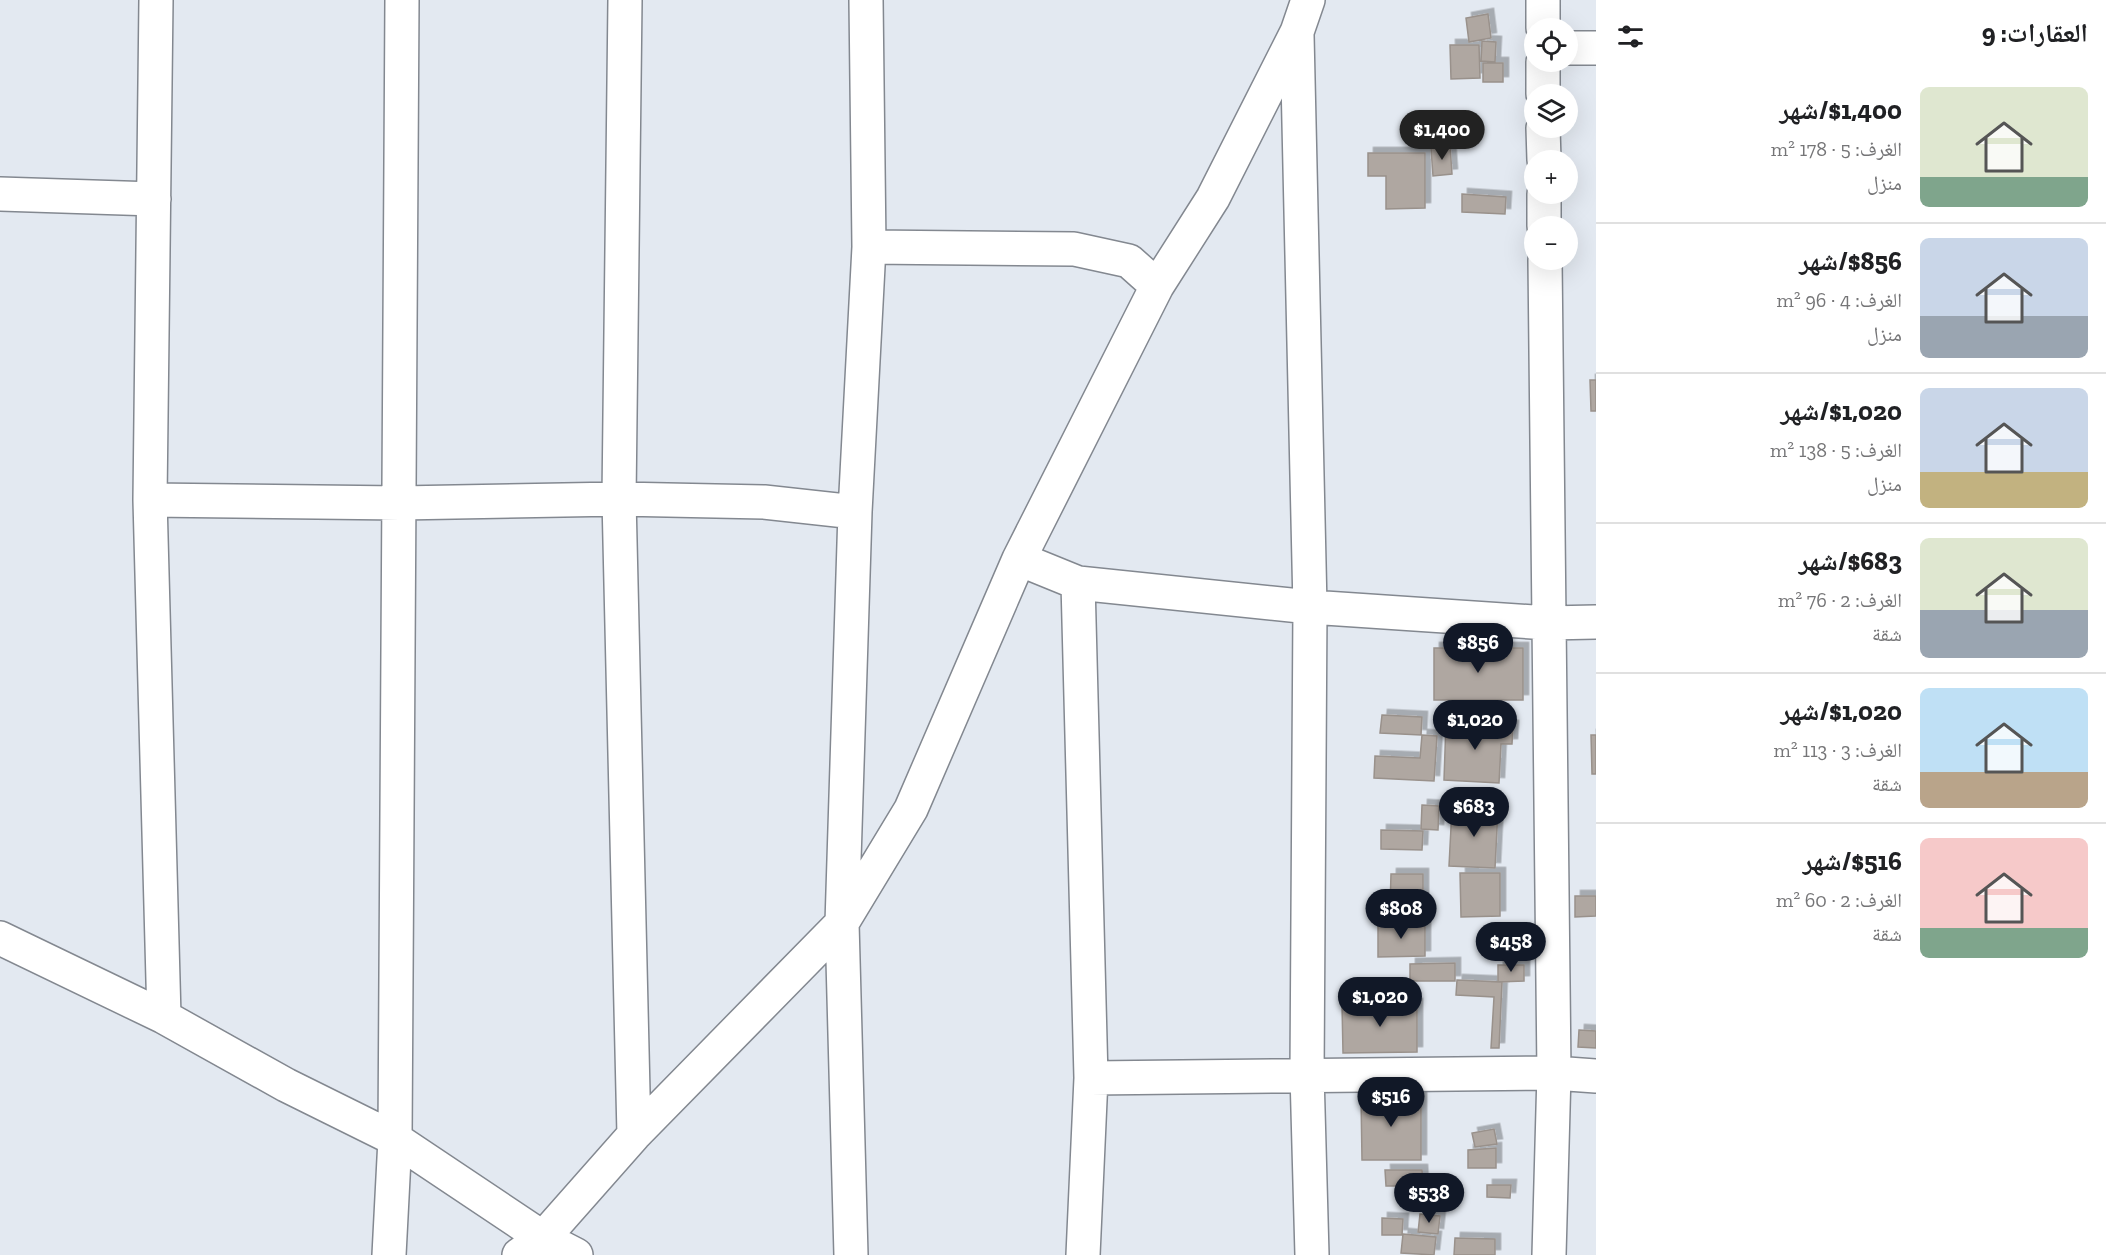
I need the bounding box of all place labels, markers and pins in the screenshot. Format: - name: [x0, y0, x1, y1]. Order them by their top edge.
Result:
- pin: $1,400: [1393, 110, 1491, 161]
- pin: $856: [1442, 623, 1514, 674]
- pin: $1,020: [1426, 700, 1524, 751]
- pin: $683: [1438, 787, 1510, 838]
- pin: $808: [1365, 889, 1437, 940]
- pin: $458: [1475, 922, 1547, 973]
- pin: $1,020: [1331, 977, 1429, 1028]
- pin: $516: [1355, 1077, 1427, 1128]
- pin: $538: [1393, 1173, 1465, 1224]

